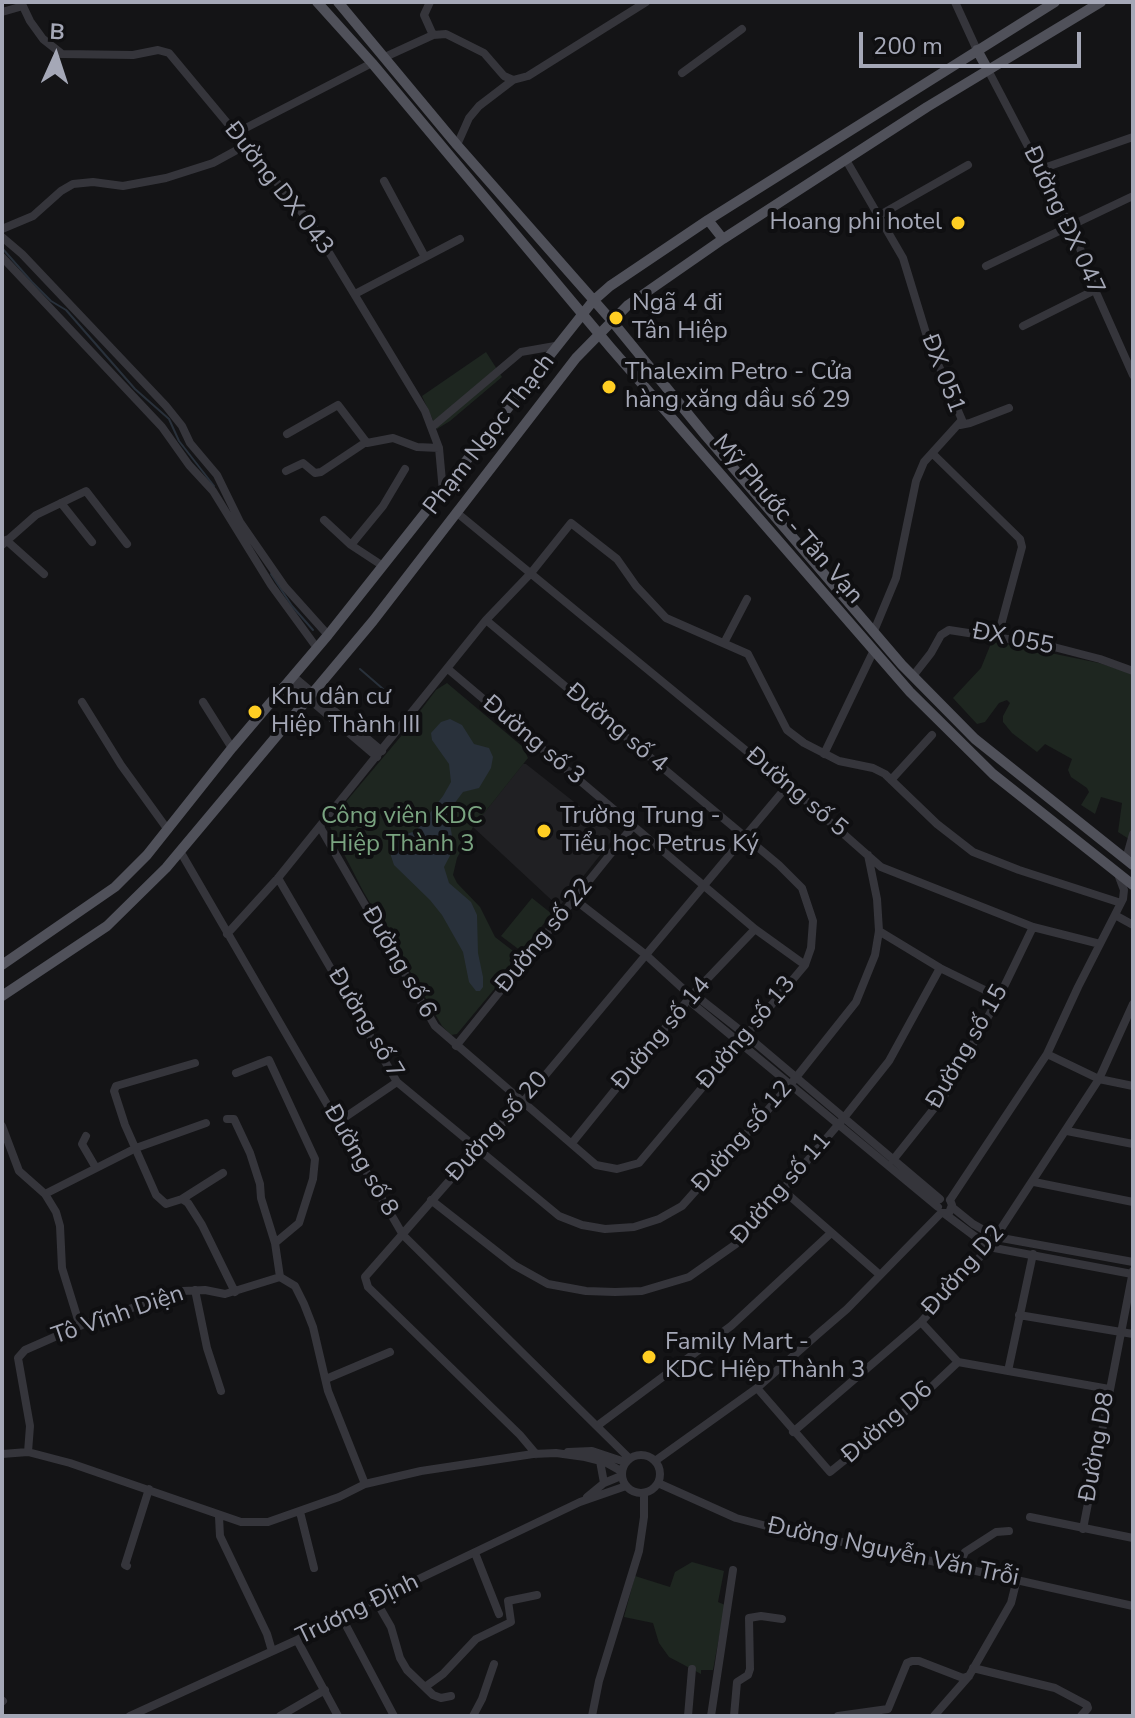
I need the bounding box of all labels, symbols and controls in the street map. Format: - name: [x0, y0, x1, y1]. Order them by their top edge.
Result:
- north arrow: [16, 16, 96, 96]
- scale bar: [863, 16, 1085, 66]
- text: B: [49, 17, 66, 47]
- text: 200 m: [873, 30, 943, 62]
- street label: Đường DX 043: [217, 117, 339, 261]
- street label: Đường ĐX 047: [1016, 142, 1110, 300]
- place label: Hoang phi hotel: [769, 209, 942, 237]
- marker: Hoang phi hotel: [949, 214, 967, 232]
- place label: Ngã 4 đi Tân Hiệp: [632, 290, 728, 346]
- marker: Ngã 4 đi Tân Hiệp: [607, 309, 625, 327]
- street label: ĐX 051: [914, 330, 970, 418]
- street label: Phạm Ngọc Thạch: [418, 349, 562, 521]
- place label: Thalexim Petro - Cửa hàng xăng dầu số 29: [625, 359, 853, 415]
- marker: Thalexim Petro - Cửa hàng xăng dầu số 29: [600, 378, 618, 396]
- street label: Mỹ Phước - Tân Vạn: [706, 429, 868, 611]
- street label: ĐX 055: [970, 618, 1056, 662]
- street label: Đường số 4: [559, 678, 673, 780]
- place label: Khu dân cư Hiệp Thành III: [271, 684, 420, 740]
- street label: Đường số 3: [476, 690, 590, 792]
- marker: Khu dân cư Hiệp Thành III: [246, 703, 264, 721]
- street label: Đường số 5: [739, 742, 853, 844]
- park label: Công viên KDC Hiệp Thành 3: [321, 803, 483, 859]
- place label: Trường Trung - Tiểu học Petrus Ký: [560, 803, 759, 859]
- marker: Trường Trung - Tiểu học Petrus Ký: [535, 822, 553, 840]
- street label: Đường số 22: [490, 873, 600, 999]
- street label: Đường số 6: [355, 902, 441, 1024]
- street label: Đường số 7: [321, 963, 409, 1085]
- street label: Đường số 13: [692, 971, 802, 1095]
- street label: Đường số 14: [607, 972, 717, 1096]
- street label: Đường số 15: [921, 980, 1015, 1114]
- street label: Đường số 20: [441, 1066, 555, 1188]
- street label: Đường số 12: [687, 1075, 799, 1199]
- street label: Đường số 8: [317, 1100, 403, 1222]
- street label: Đường số 11: [726, 1127, 838, 1251]
- street label: Đường D2: [917, 1220, 1011, 1322]
- street label: Tô Vĩnh Diện: [48, 1280, 188, 1352]
- place label: Family Mart - KDC Hiệp Thành 3: [665, 1329, 866, 1385]
- marker: Family Mart - KDC Hiệp Thành 3: [640, 1348, 658, 1366]
- street label: Đường D6: [837, 1376, 939, 1470]
- street label: Đường D8: [1074, 1390, 1122, 1504]
- street label: Đường Nguyễn Văn Trỗi: [765, 1512, 1021, 1594]
- street label: Trương Định: [292, 1568, 424, 1652]

